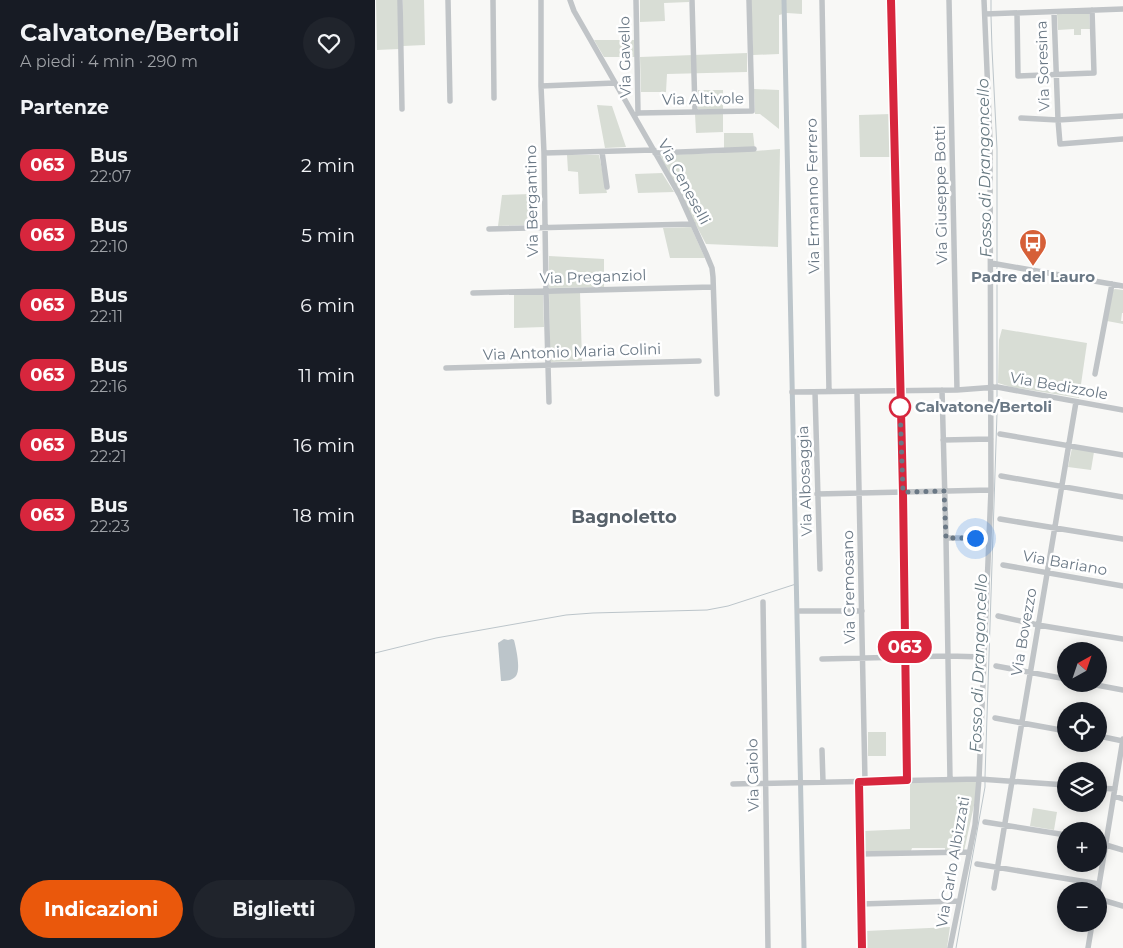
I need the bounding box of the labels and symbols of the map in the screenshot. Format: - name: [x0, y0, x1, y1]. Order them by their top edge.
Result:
- street label: Via Gavello: [614, 16, 635, 98]
- street label: Via Soresina: [1031, 20, 1054, 112]
- water label: Fosso di Drangoncello: [973, 78, 996, 258]
- street label: Via Altivole: [662, 88, 744, 109]
- street label: Via Ermanno Ferrero: [802, 118, 823, 274]
- street label: Via Giuseppe Botti: [930, 125, 951, 265]
- street label: Via Ceneselli: [654, 136, 715, 228]
- street label: Via Bergantino: [521, 145, 542, 257]
- bus stop icon: Padre del Lauro: [1018, 228, 1048, 267]
- street label: Via Preganziol: [539, 265, 647, 288]
- place label: Padre del Lauro: [971, 267, 1095, 286]
- street label: Via Antonio Maria Colini: [482, 339, 662, 364]
- street label: Via Bedizzole: [1009, 368, 1110, 403]
- marker: Calvatone/Bertoli: [889, 396, 911, 418]
- place label: Calvatone/Bertoli: [915, 397, 1052, 416]
- street label: Via Albosaggia: [793, 425, 816, 537]
- district label: Bagnoletto: [571, 506, 677, 528]
- your location: [963, 526, 988, 551]
- street label: Via Cremosano: [838, 530, 859, 644]
- street label: Via Bariano: [1021, 546, 1109, 579]
- water label: Fosso di Drangoncello: [966, 573, 991, 753]
- street label: Via Bovezzo: [1006, 586, 1041, 677]
- line badge: 063: [876, 631, 934, 663]
- north arrow: [1057, 642, 1107, 692]
- street label: Via Caiolo: [742, 738, 763, 812]
- street label: Via Carlo Albizzati: [932, 795, 973, 929]

